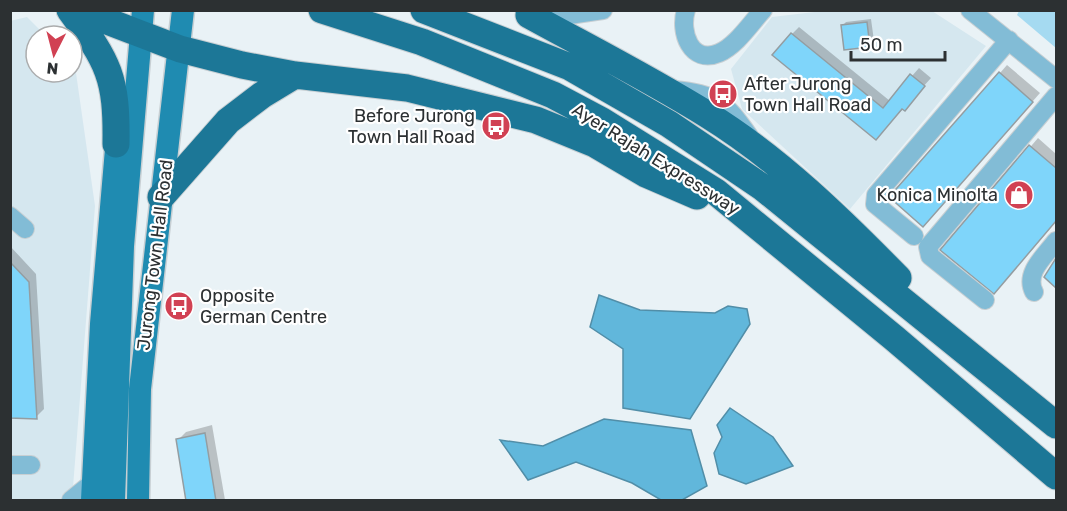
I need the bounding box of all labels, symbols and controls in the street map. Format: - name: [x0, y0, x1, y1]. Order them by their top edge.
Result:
- north arrow: [24, 24, 84, 84]
- scale bar: [851, 24, 946, 62]
- text: 50 m: [860, 34, 903, 56]
- text: N: [46, 58, 59, 78]
- place label: After Jurong Town Hall Road: [744, 73, 871, 116]
- bus stop icon: After Jurong Town Hall Road: [707, 78, 739, 110]
- street label: Ayer Rajah Expressway: [568, 98, 744, 220]
- place label: Before Jurong Town Hall Road: [348, 105, 475, 148]
- bus stop icon: Before Jurong Town Hall Road: [480, 110, 512, 142]
- street label: Jurong Town Hall Road: [132, 158, 178, 352]
- shop icon: Konica Minolta: [1003, 179, 1035, 211]
- place label: Konica Minolta: [877, 184, 998, 206]
- place label: Opposite German Centre: [200, 285, 327, 328]
- bus stop icon: Opposite German Centre: [163, 290, 195, 322]

